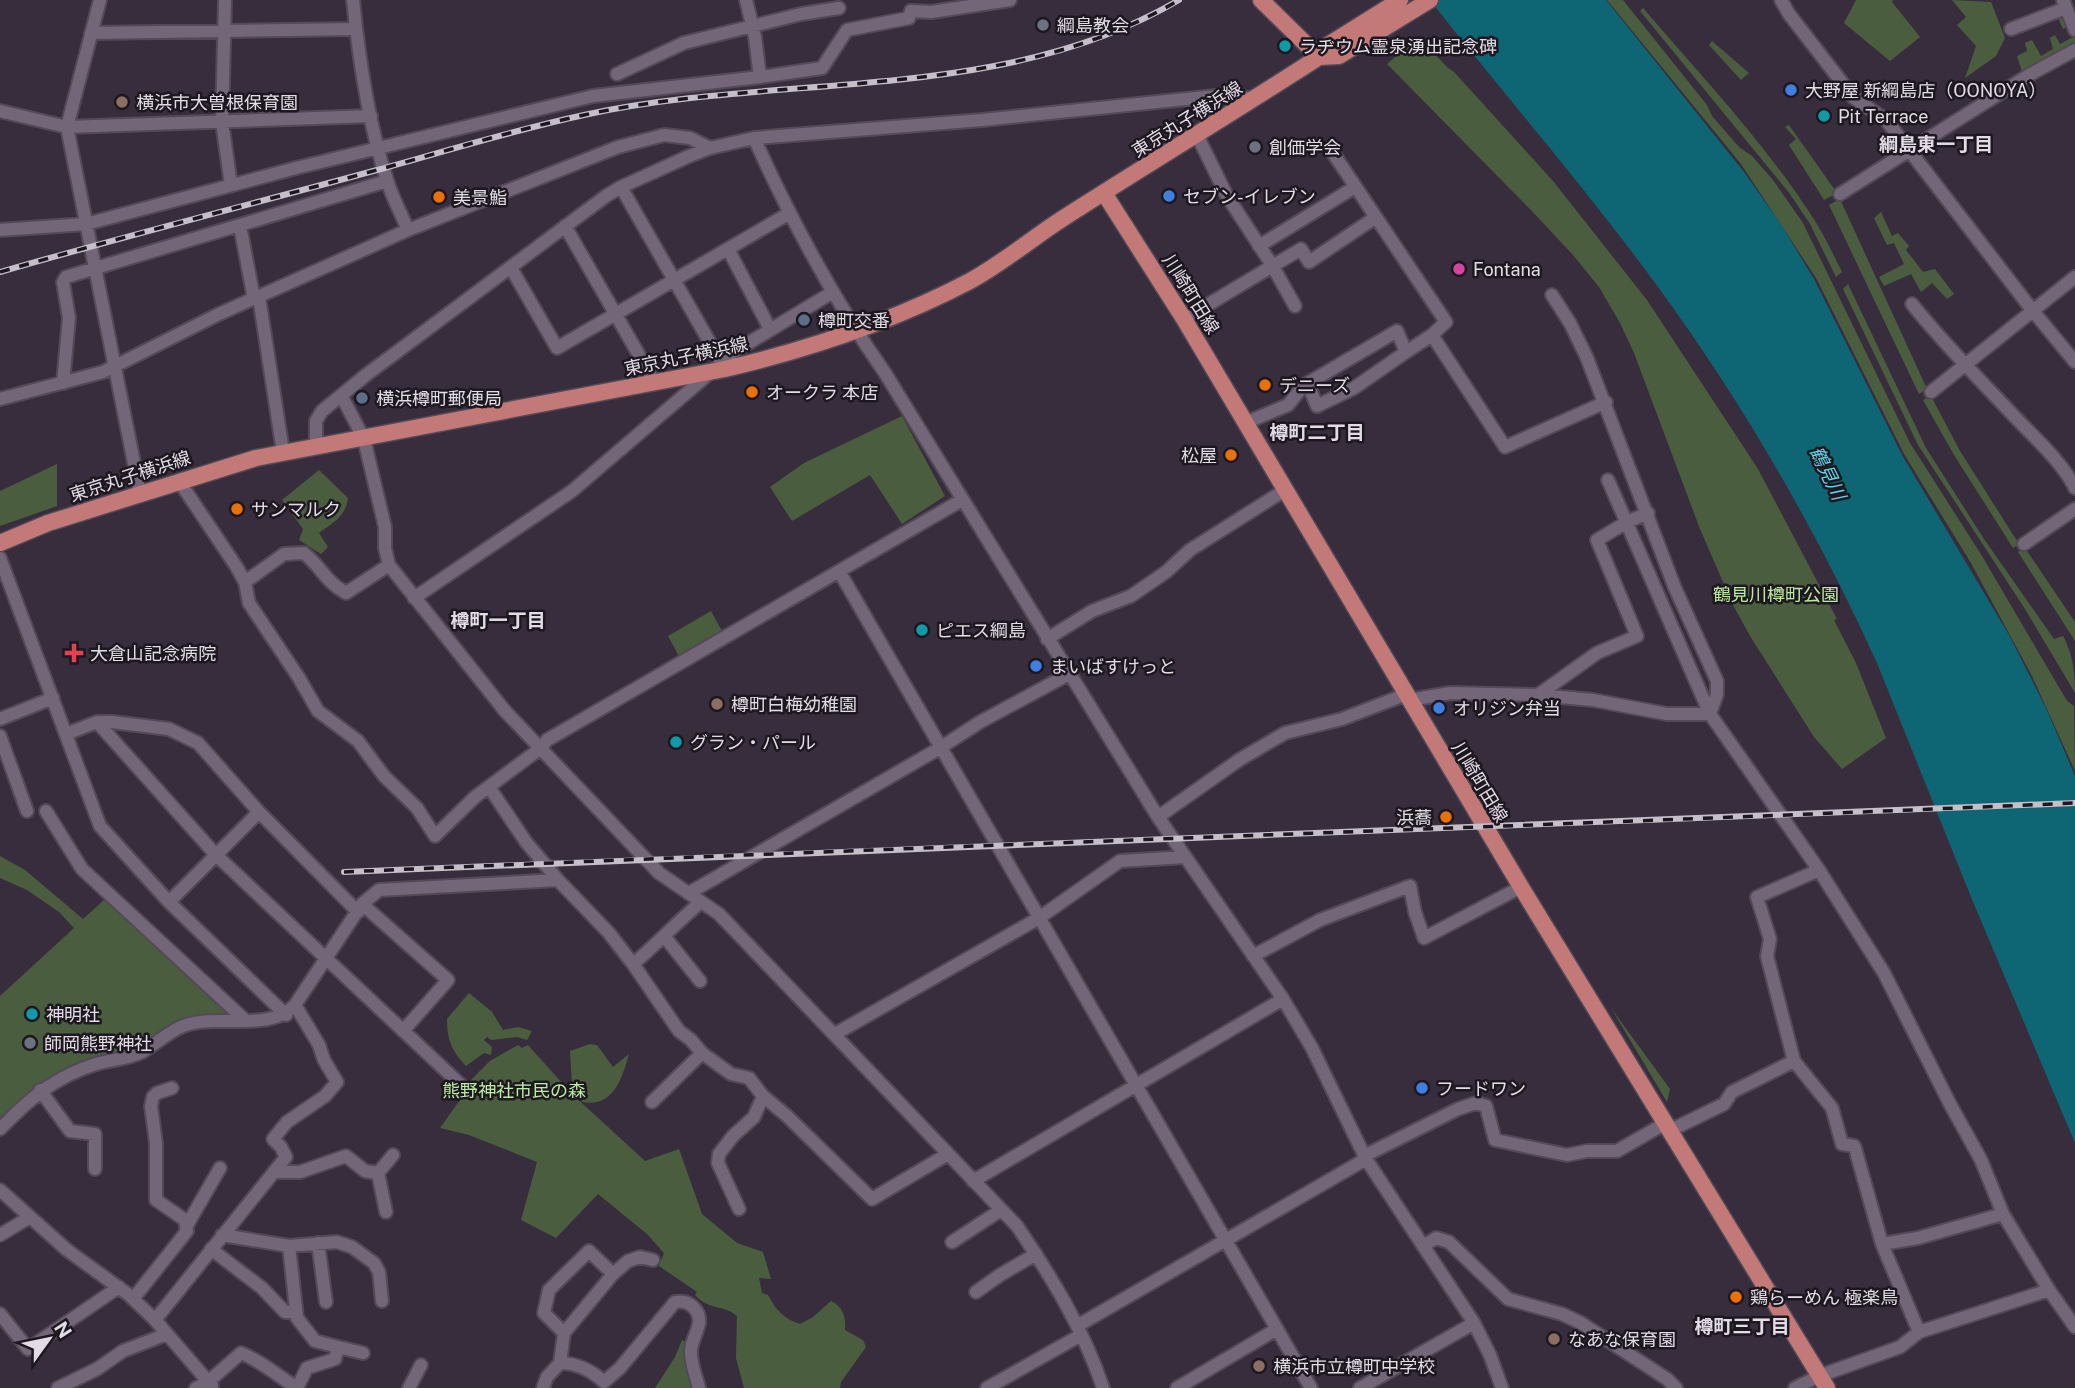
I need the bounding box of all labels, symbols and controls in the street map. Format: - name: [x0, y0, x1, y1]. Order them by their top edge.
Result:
- place label: 綱島教会: [1057, 15, 1129, 36]
- marker: 綱島教会: [1035, 17, 1051, 33]
- place label: ラヂウム霊泉湧出記念碑: [1299, 36, 1497, 57]
- marker: ラヂウム霊泉湧出記念碑: [1277, 38, 1293, 54]
- street label: 東京丸子横浜線: [1128, 77, 1246, 161]
- place label: 大野屋 新綱島店（OONOYA）: [1805, 80, 2046, 101]
- marker: 大野屋 新綱島店（OONOYA）: [1783, 82, 1799, 98]
- place label: 横浜市大曽根保育園: [136, 92, 298, 113]
- marker: 横浜市大曽根保育園: [114, 94, 130, 110]
- place label: Pit Terrace: [1838, 106, 1929, 127]
- marker: Pit Terrace: [1816, 108, 1832, 124]
- district label: 綱島東一丁目: [1879, 133, 1993, 155]
- place label: 創価学会: [1269, 137, 1341, 158]
- marker: 創価学会: [1247, 139, 1263, 155]
- place label: セブン-イレブン: [1183, 186, 1316, 207]
- place label: 美景鮨: [453, 187, 507, 208]
- marker: セブン-イレブン: [1161, 188, 1177, 204]
- marker: 美景鮨: [431, 189, 447, 205]
- street label: 川崎町田線: [1158, 250, 1224, 338]
- place label: Fontana: [1473, 259, 1541, 280]
- marker: Fontana: [1451, 261, 1467, 277]
- place label: 樽町交番: [818, 310, 890, 331]
- marker: 樽町交番: [796, 312, 812, 328]
- street label: 東京丸子横浜線: [622, 333, 750, 379]
- place label: デニーズ: [1279, 375, 1350, 396]
- marker: デニーズ: [1257, 377, 1273, 393]
- place label: オークラ 本店: [766, 382, 878, 403]
- marker: オークラ 本店: [744, 384, 760, 400]
- place label: 横浜樽町郵便局: [376, 388, 502, 409]
- marker: 横浜樽町郵便局: [354, 390, 370, 406]
- district label: 樽町二丁目: [1269, 421, 1365, 443]
- water label: 鶴見川: [1806, 443, 1851, 505]
- place label: 松屋: [1181, 445, 1217, 466]
- street label: 東京丸子横浜線: [67, 447, 193, 505]
- marker: 松屋: [1223, 447, 1239, 463]
- place label: サンマルク: [251, 499, 341, 520]
- marker: サンマルク: [229, 501, 245, 517]
- park label: 鶴見川樽町公園: [1713, 584, 1839, 605]
- district label: 樽町一丁目: [450, 609, 546, 631]
- place label: ピエス綱島: [936, 620, 1026, 641]
- marker: ピエス綱島: [914, 622, 930, 638]
- marker: 大倉山記念病院: [64, 643, 84, 663]
- place label: 大倉山記念病院: [90, 643, 216, 664]
- place label: まいばすけっと: [1050, 656, 1176, 677]
- marker: まいばすけっと: [1028, 658, 1044, 674]
- place label: 樽町白梅幼稚園: [731, 694, 857, 715]
- marker: 樽町白梅幼稚園: [709, 696, 725, 712]
- place label: オリジン弁当: [1453, 698, 1561, 719]
- marker: オリジン弁当: [1431, 700, 1447, 716]
- place label: グラン・パール: [690, 732, 816, 753]
- marker: グラン・パール: [668, 734, 684, 750]
- street label: 川崎町田線: [1448, 738, 1512, 826]
- place label: 浜蕎: [1396, 807, 1432, 828]
- marker: 浜蕎: [1438, 809, 1454, 825]
- place label: 神明社: [46, 1004, 100, 1025]
- marker: 神明社: [24, 1006, 40, 1022]
- place label: 師岡熊野神社: [44, 1033, 152, 1054]
- marker: 師岡熊野神社: [22, 1035, 38, 1051]
- place label: フードワン: [1436, 1078, 1526, 1099]
- park label: 熊野神社市民の森: [442, 1080, 586, 1101]
- marker: フードワン: [1414, 1080, 1430, 1096]
- place label: 鶏らーめん 極楽鳥: [1750, 1287, 1898, 1308]
- marker: 鶏らーめん 極楽鳥: [1728, 1289, 1744, 1305]
- north arrow: [14, 1304, 84, 1374]
- district label: 樽町三丁目: [1694, 1315, 1790, 1337]
- text: N: [50, 1318, 77, 1342]
- place label: なあな保育園: [1568, 1329, 1676, 1350]
- marker: なあな保育園: [1546, 1331, 1562, 1347]
- place label: 横浜市立樽町中学校: [1273, 1356, 1435, 1377]
- marker: 横浜市立樽町中学校: [1251, 1358, 1267, 1374]

